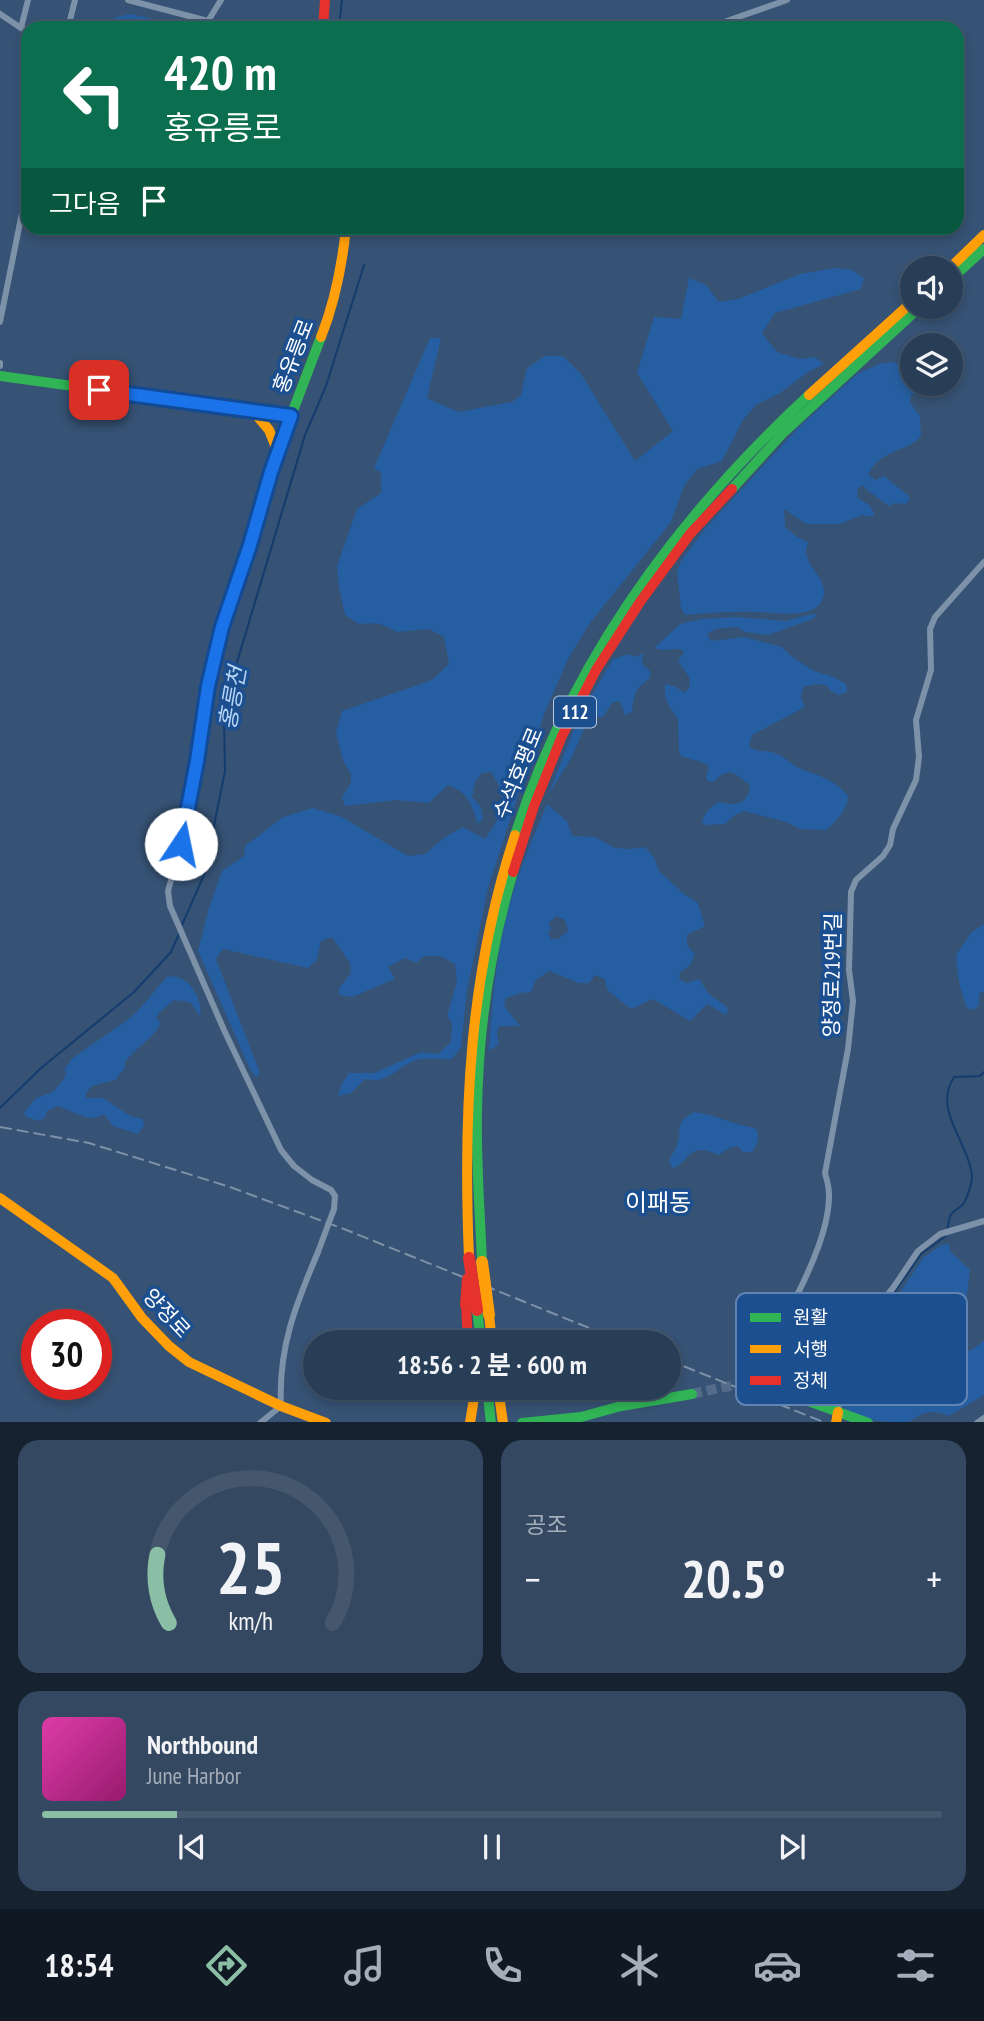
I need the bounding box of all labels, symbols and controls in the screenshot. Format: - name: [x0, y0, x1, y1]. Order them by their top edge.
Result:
- text: 420 m: [164, 40, 277, 104]
- icon: left: [49, 49, 140, 140]
- text: 홍유릉로: [164, 106, 282, 148]
- icon: arrive: [135, 182, 173, 220]
- text: 그다음: [49, 187, 121, 220]
- map controls: [900, 256, 963, 396]
- button: sound: [900, 256, 963, 319]
- street label: 홍유릉로: [267, 315, 319, 397]
- button: layers: [900, 333, 963, 396]
- pin: [69, 360, 129, 420]
- icon: arrive: [80, 371, 118, 409]
- water label: 홍릉천: [212, 661, 252, 732]
- road number: 112: [554, 696, 596, 727]
- street label: 수석호평로: [487, 723, 549, 823]
- position arrow: [144, 807, 218, 881]
- street label: 양정로219번길: [817, 912, 847, 1038]
- district label: 이패동: [625, 1187, 691, 1218]
- street label: 양정로: [137, 1283, 197, 1343]
- legend: [736, 1293, 967, 1405]
- text: 원활: [793, 1305, 828, 1329]
- speed limit sign: 30: [21, 1309, 112, 1400]
- text: 서행: [793, 1337, 828, 1361]
- text: 18:56 · 2 분 · 600 m: [397, 1348, 587, 1381]
- text: 정체: [793, 1368, 828, 1392]
- text: 공조: [525, 1510, 567, 1539]
- text: 25: [216, 1519, 285, 1613]
- text: 20.5°: [681, 1545, 786, 1612]
- text: −: [525, 1554, 541, 1603]
- text: +: [926, 1554, 942, 1603]
- text: km/h: [228, 1604, 273, 1636]
- text: Northbound: [147, 1728, 258, 1761]
- text: June Harbor: [147, 1761, 241, 1790]
- icon: previous: [173, 1828, 211, 1866]
- icon: pause: [473, 1828, 511, 1866]
- icon: next: [773, 1828, 811, 1866]
- icon: directions: [202, 1941, 251, 1990]
- icon: music: [340, 1941, 389, 1990]
- icon: phone: [478, 1941, 527, 1990]
- icon: climate: [615, 1941, 664, 1990]
- icon: car: [753, 1941, 802, 1990]
- icon: filters: [891, 1941, 940, 1990]
- text: 18:54: [44, 1944, 114, 1986]

